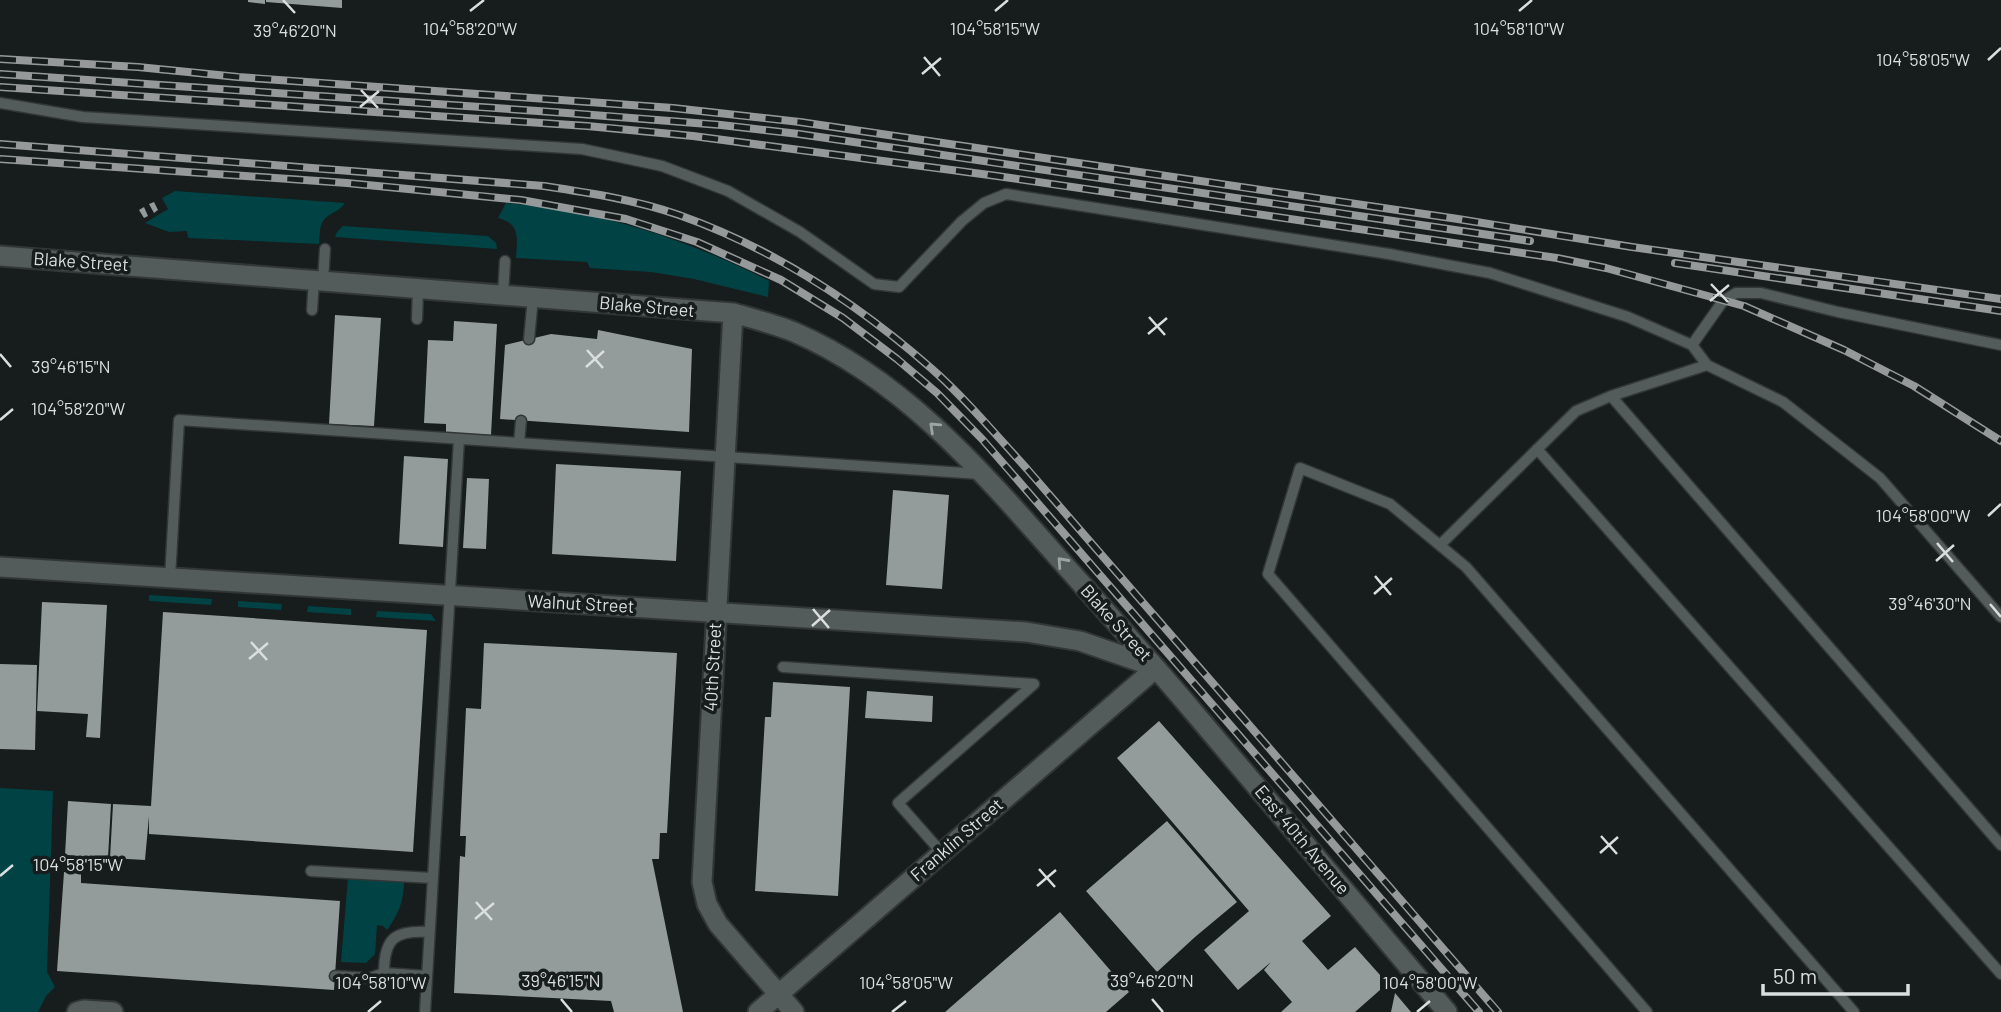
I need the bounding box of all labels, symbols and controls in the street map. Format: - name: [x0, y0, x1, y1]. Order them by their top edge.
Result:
- text: 104°58'20"W: [423, 17, 517, 39]
- text: 104°58'15"W: [950, 17, 1040, 39]
- text: 104°58'10"W: [1473, 17, 1565, 39]
- text: 39°46'20"N: [253, 19, 337, 41]
- text: 104°58'05"W: [1876, 48, 1970, 70]
- street label: Blake Street: [33, 247, 130, 275]
- street label: Blake Street: [598, 291, 696, 321]
- text: 39°46'15"N: [31, 355, 111, 377]
- text: 104°58'20"W: [31, 397, 125, 419]
- one-way arrow: [929, 423, 942, 436]
- text: 104°58'00"W: [1875, 504, 1971, 526]
- one-way arrow: [1058, 557, 1070, 570]
- street label: Blake Street: [1077, 579, 1157, 665]
- street label: Walnut Street: [527, 589, 635, 617]
- text: 39°46'30"N: [1888, 592, 1972, 614]
- street label: 40th Street: [699, 622, 725, 712]
- street label: East 40th Avenue: [1251, 780, 1355, 899]
- street label: Franklin Street: [906, 793, 1007, 885]
- text: 104°58'15"W: [33, 853, 123, 875]
- scale bar: [1763, 953, 1908, 997]
- text: 50 m: [1773, 963, 1817, 988]
- text: 39°46'15"N: [521, 969, 601, 991]
- text: 39°46'20"N: [1110, 969, 1194, 991]
- text: 104°58'10"W: [335, 971, 427, 993]
- text: 104°58'05"W: [859, 971, 953, 993]
- text: 104°58'00"W: [1382, 971, 1478, 993]

